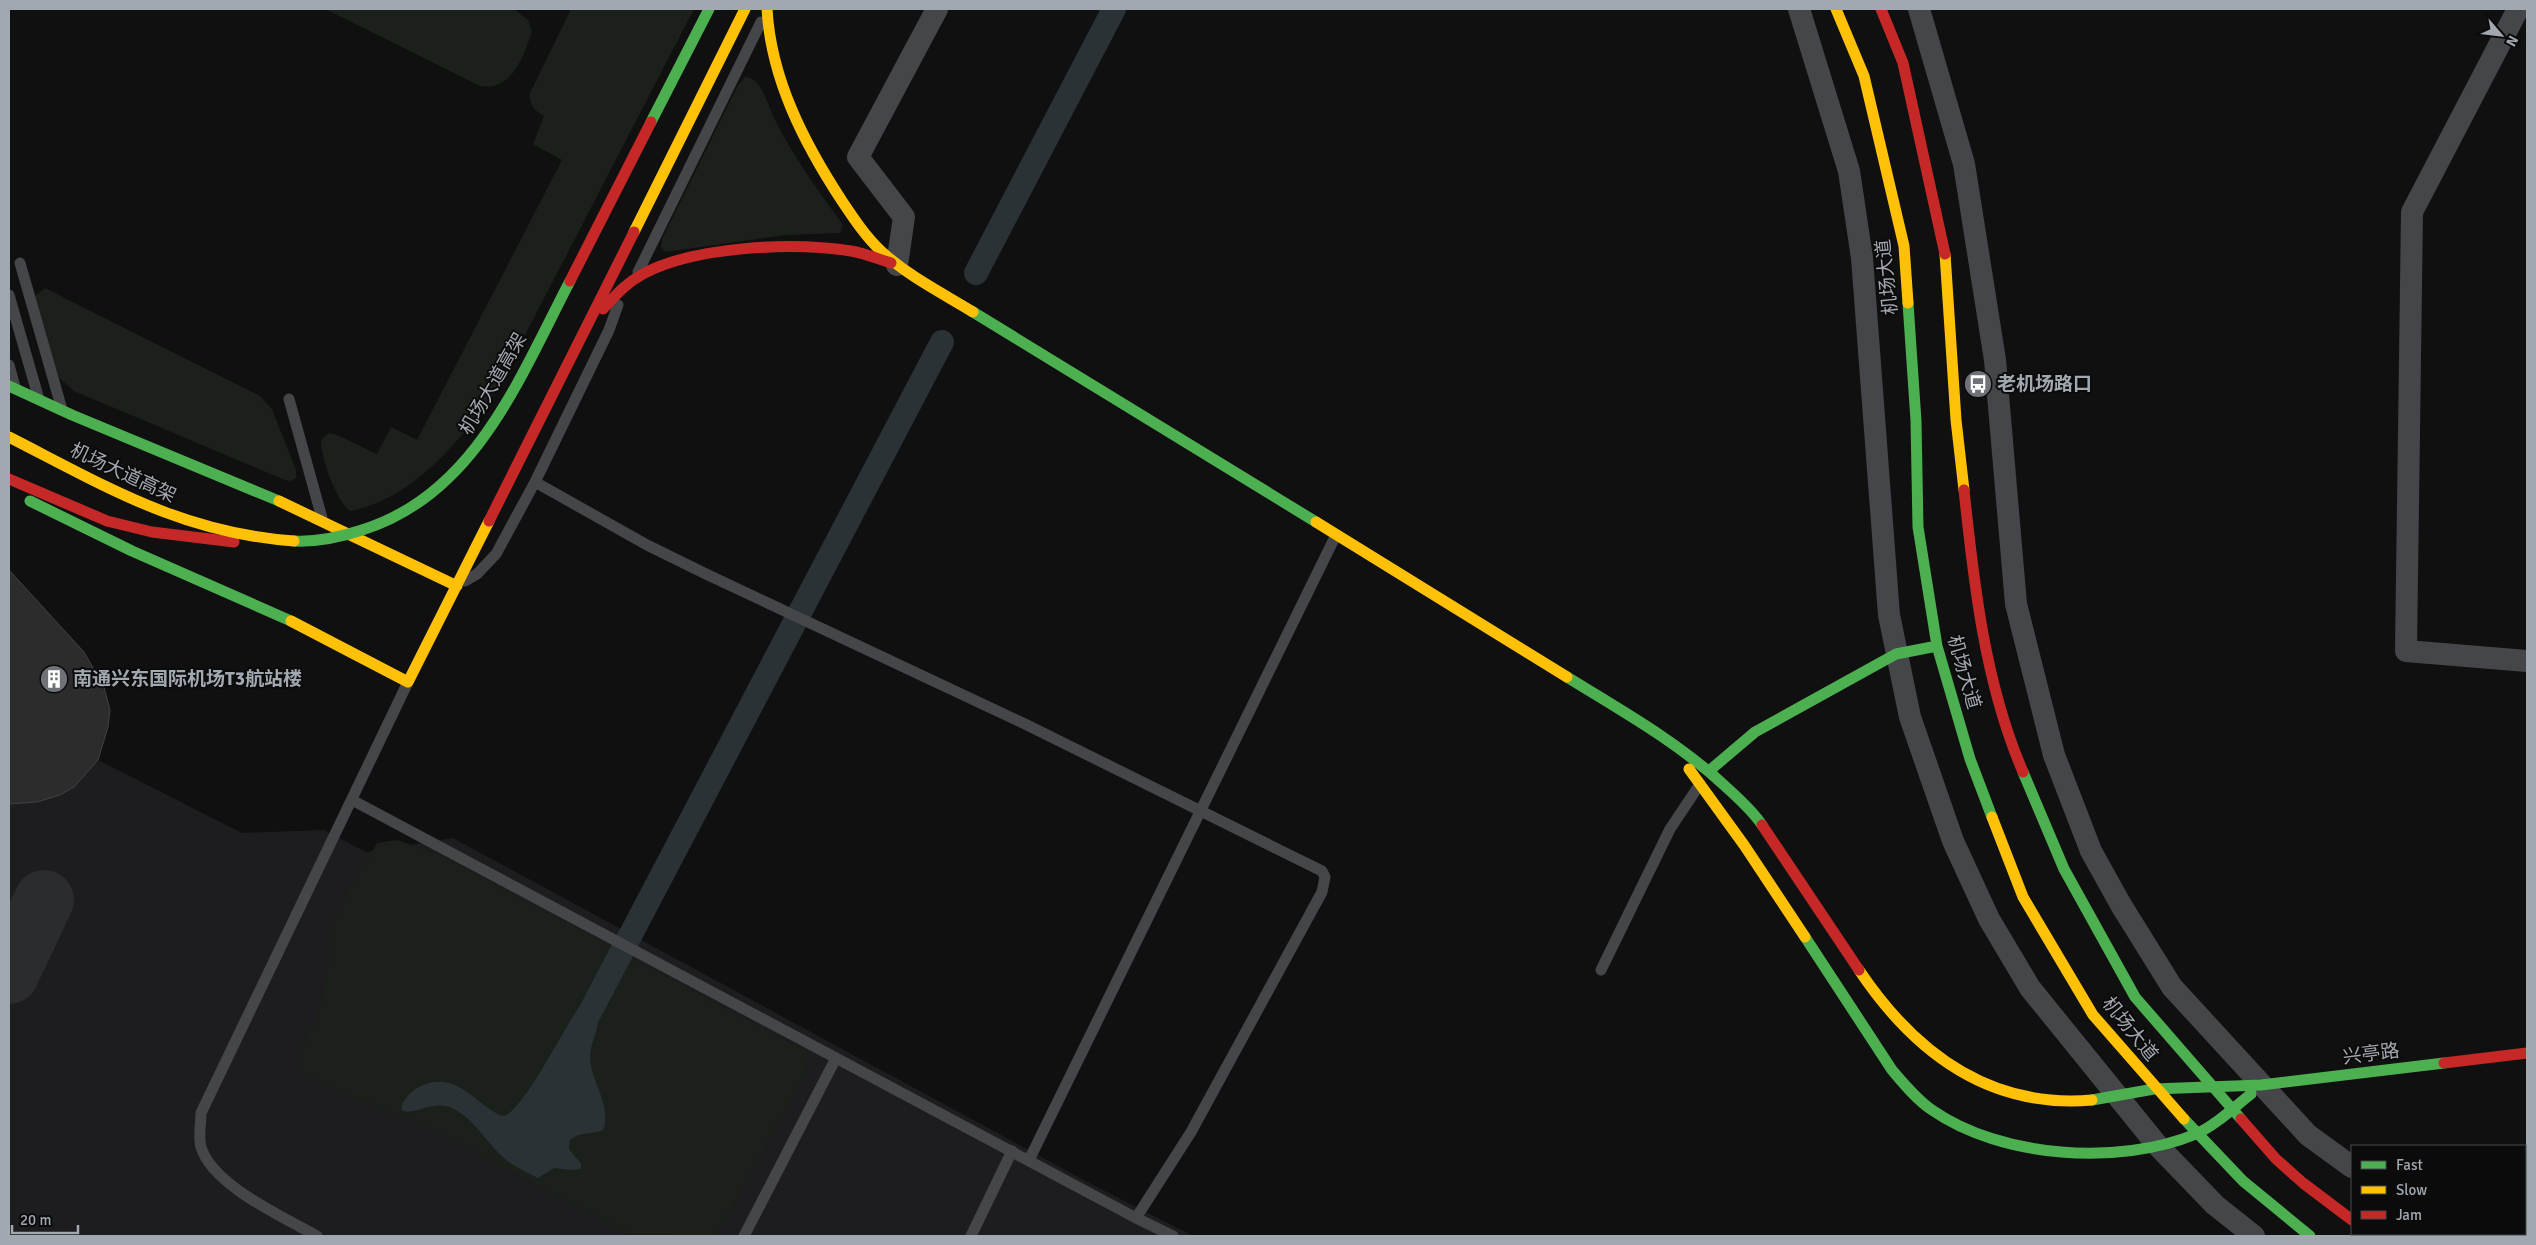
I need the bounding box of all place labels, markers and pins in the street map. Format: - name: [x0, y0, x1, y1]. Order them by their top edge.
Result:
- bus stop icon: 老机场路口: [1963, 369, 1993, 399]
- place label: 老机场路口: [1997, 372, 2092, 396]
- building icon: 南通兴东国际机场T3航站楼: [39, 664, 69, 694]
- place label: 南通兴东国际机场T3航站楼: [73, 667, 302, 691]

